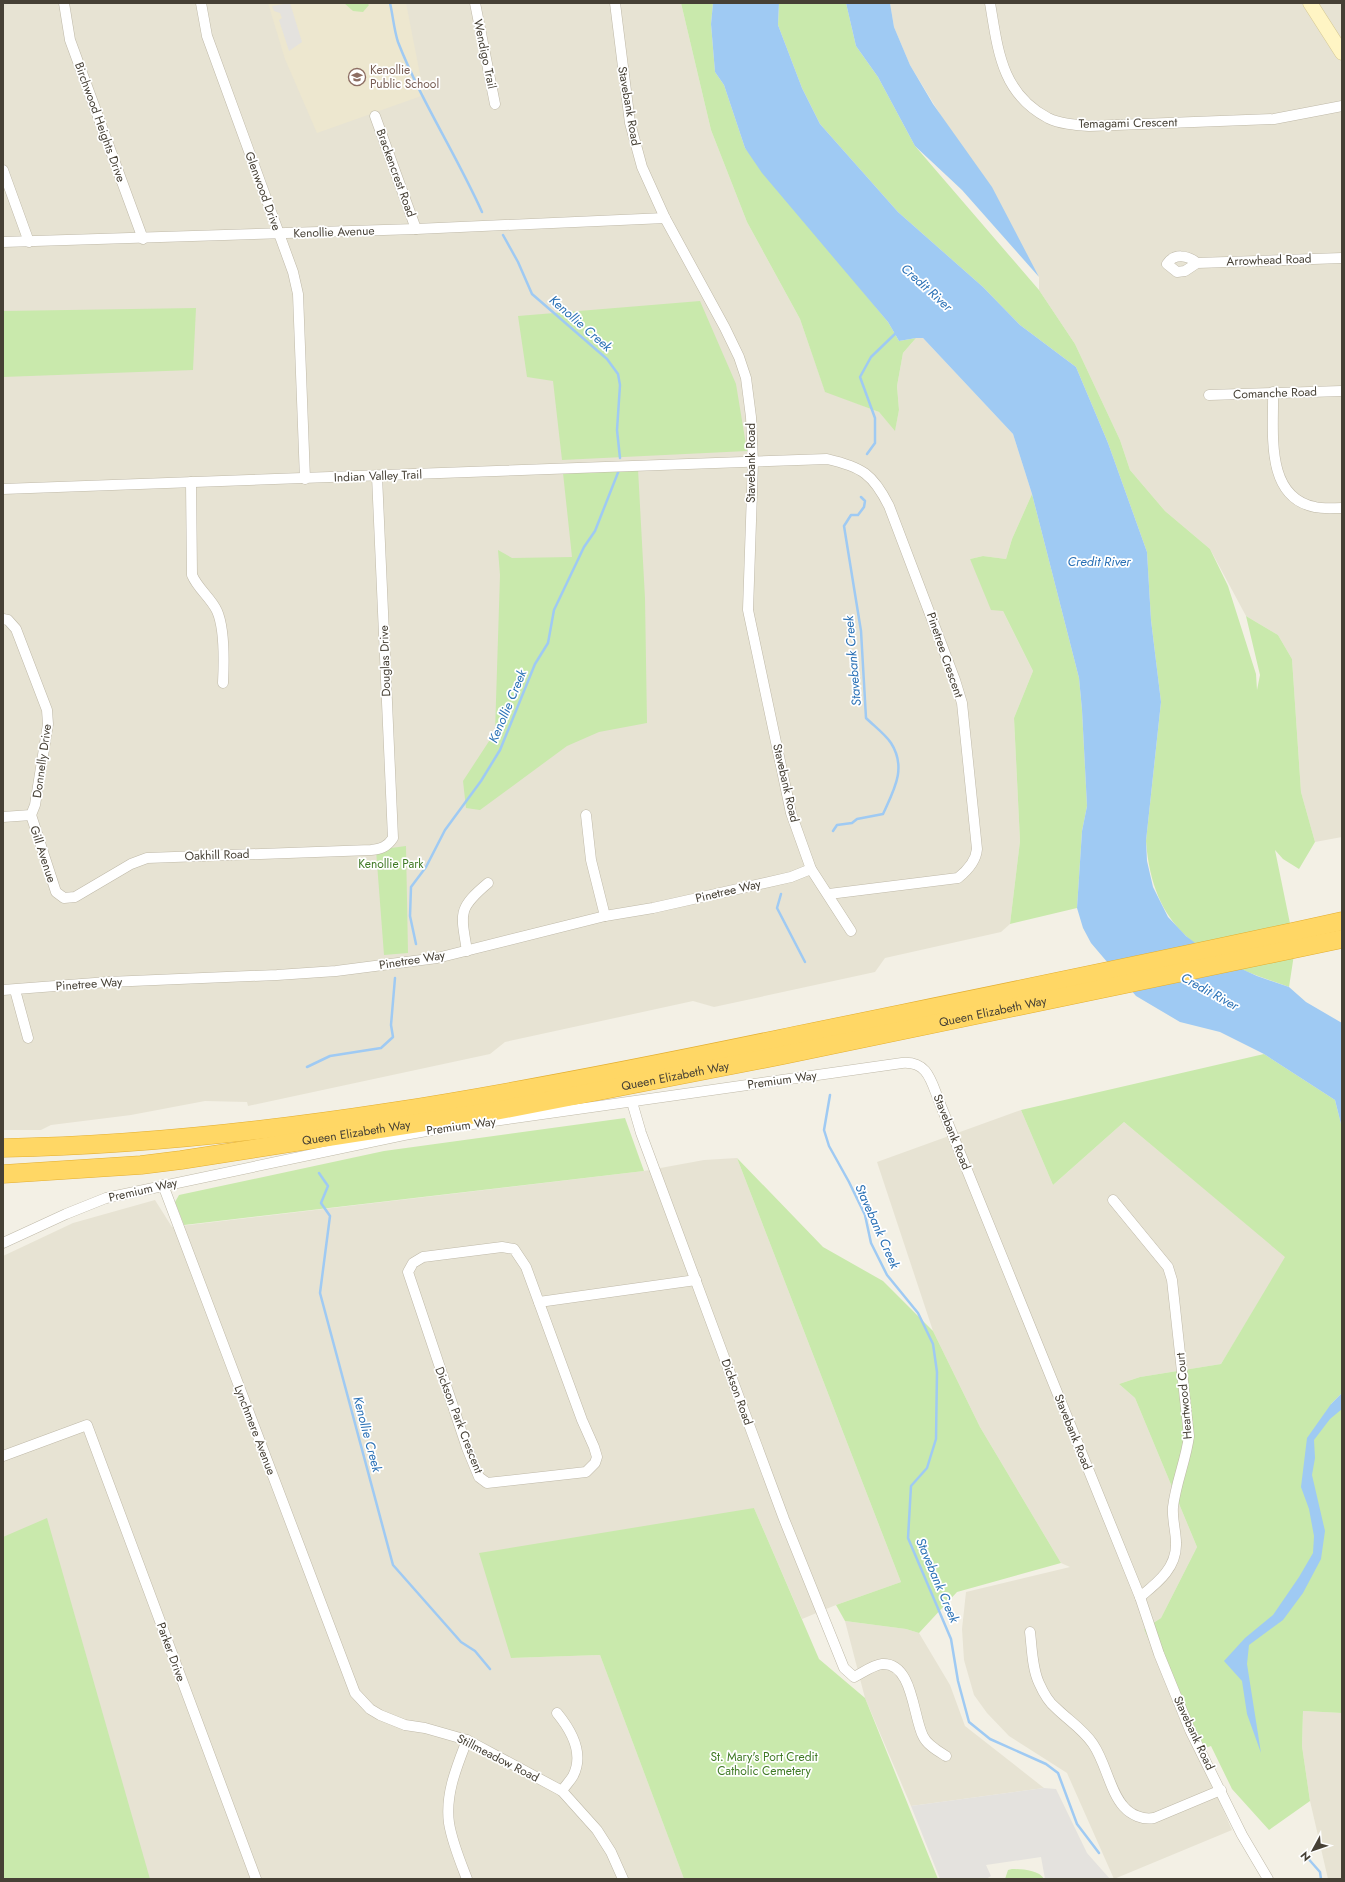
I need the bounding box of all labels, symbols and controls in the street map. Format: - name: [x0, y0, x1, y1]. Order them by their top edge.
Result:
- street label: Wendigo Trail: [469, 18, 501, 90]
- street label: Birchwood Heights Drive: [70, 60, 130, 184]
- place label: Kenollie Public School: [370, 61, 439, 93]
- street label: Stavebank Road: [613, 65, 645, 147]
- school or university icon: Kenollie Public School: [347, 67, 367, 87]
- street label: Temagami Crescent: [1079, 113, 1178, 133]
- street label: Brackencrest Road: [372, 126, 420, 220]
- street label: Glenwood Drive: [240, 149, 286, 233]
- street label: Kenollie Avenue: [293, 222, 375, 242]
- street label: Arrowhead Road: [1226, 250, 1312, 270]
- water label: Credit River: [897, 259, 957, 316]
- water label: Kenollie Creek: [545, 291, 617, 356]
- street label: Comanche Road: [1233, 383, 1317, 403]
- street label: Stavebank Road: [742, 423, 760, 503]
- street label: Indian Valley Trail: [334, 465, 422, 487]
- water label: Credit River: [1067, 552, 1131, 571]
- street label: Pinetree Crescent: [922, 610, 968, 700]
- water label: Stavebank Creek: [839, 614, 866, 707]
- street label: Douglas Drive: [375, 625, 395, 697]
- water label: Kenollie Creek: [484, 666, 532, 746]
- street label: Donnelly Drive: [28, 723, 56, 799]
- street label: Stavebank Road: [768, 742, 804, 824]
- street label: Gill Avenue: [25, 823, 61, 885]
- street label: Oakhill Road: [184, 845, 250, 865]
- park label: Kenollie Park: [358, 855, 424, 873]
- street label: Pinetree Way: [694, 875, 763, 907]
- street label: Pinetree Way: [378, 946, 447, 974]
- water label: Credit River: [1178, 968, 1243, 1015]
- street label: Pinetree Way: [55, 973, 124, 995]
- street label: Queen Elizabeth Way: [937, 992, 1049, 1032]
- street label: Queen Elizabeth Way: [620, 1057, 731, 1095]
- street label: Premium Way: [746, 1066, 819, 1094]
- street label: Stavebank Road: [929, 1091, 975, 1173]
- street label: Premium Way: [425, 1112, 498, 1140]
- street label: Queen Elizabeth Way: [301, 1115, 412, 1150]
- street label: Premium Way: [107, 1173, 180, 1207]
- water label: Stavebank Creek: [850, 1181, 905, 1272]
- street label: Heartwood Court: [1171, 1352, 1197, 1440]
- street label: Dickson Road: [717, 1356, 757, 1428]
- street label: Dickson Park Crescent: [430, 1364, 488, 1476]
- street label: Lynchmere Avenue: [230, 1382, 280, 1478]
- street label: Stavebank Road: [1050, 1391, 1096, 1473]
- water label: Kenollie Creek: [348, 1394, 387, 1474]
- water label: Stavebank Creek: [911, 1535, 964, 1626]
- street label: Parker Drive: [152, 1620, 190, 1684]
- street label: Stavebank Road: [1169, 1693, 1219, 1773]
- street label: Stillmeadow Road: [454, 1729, 542, 1787]
- park label: St. Mary's Port Credit Catholic Cemetery: [710, 1748, 818, 1780]
- north arrow: [1293, 1830, 1333, 1870]
- text: N: [1296, 1848, 1314, 1865]

